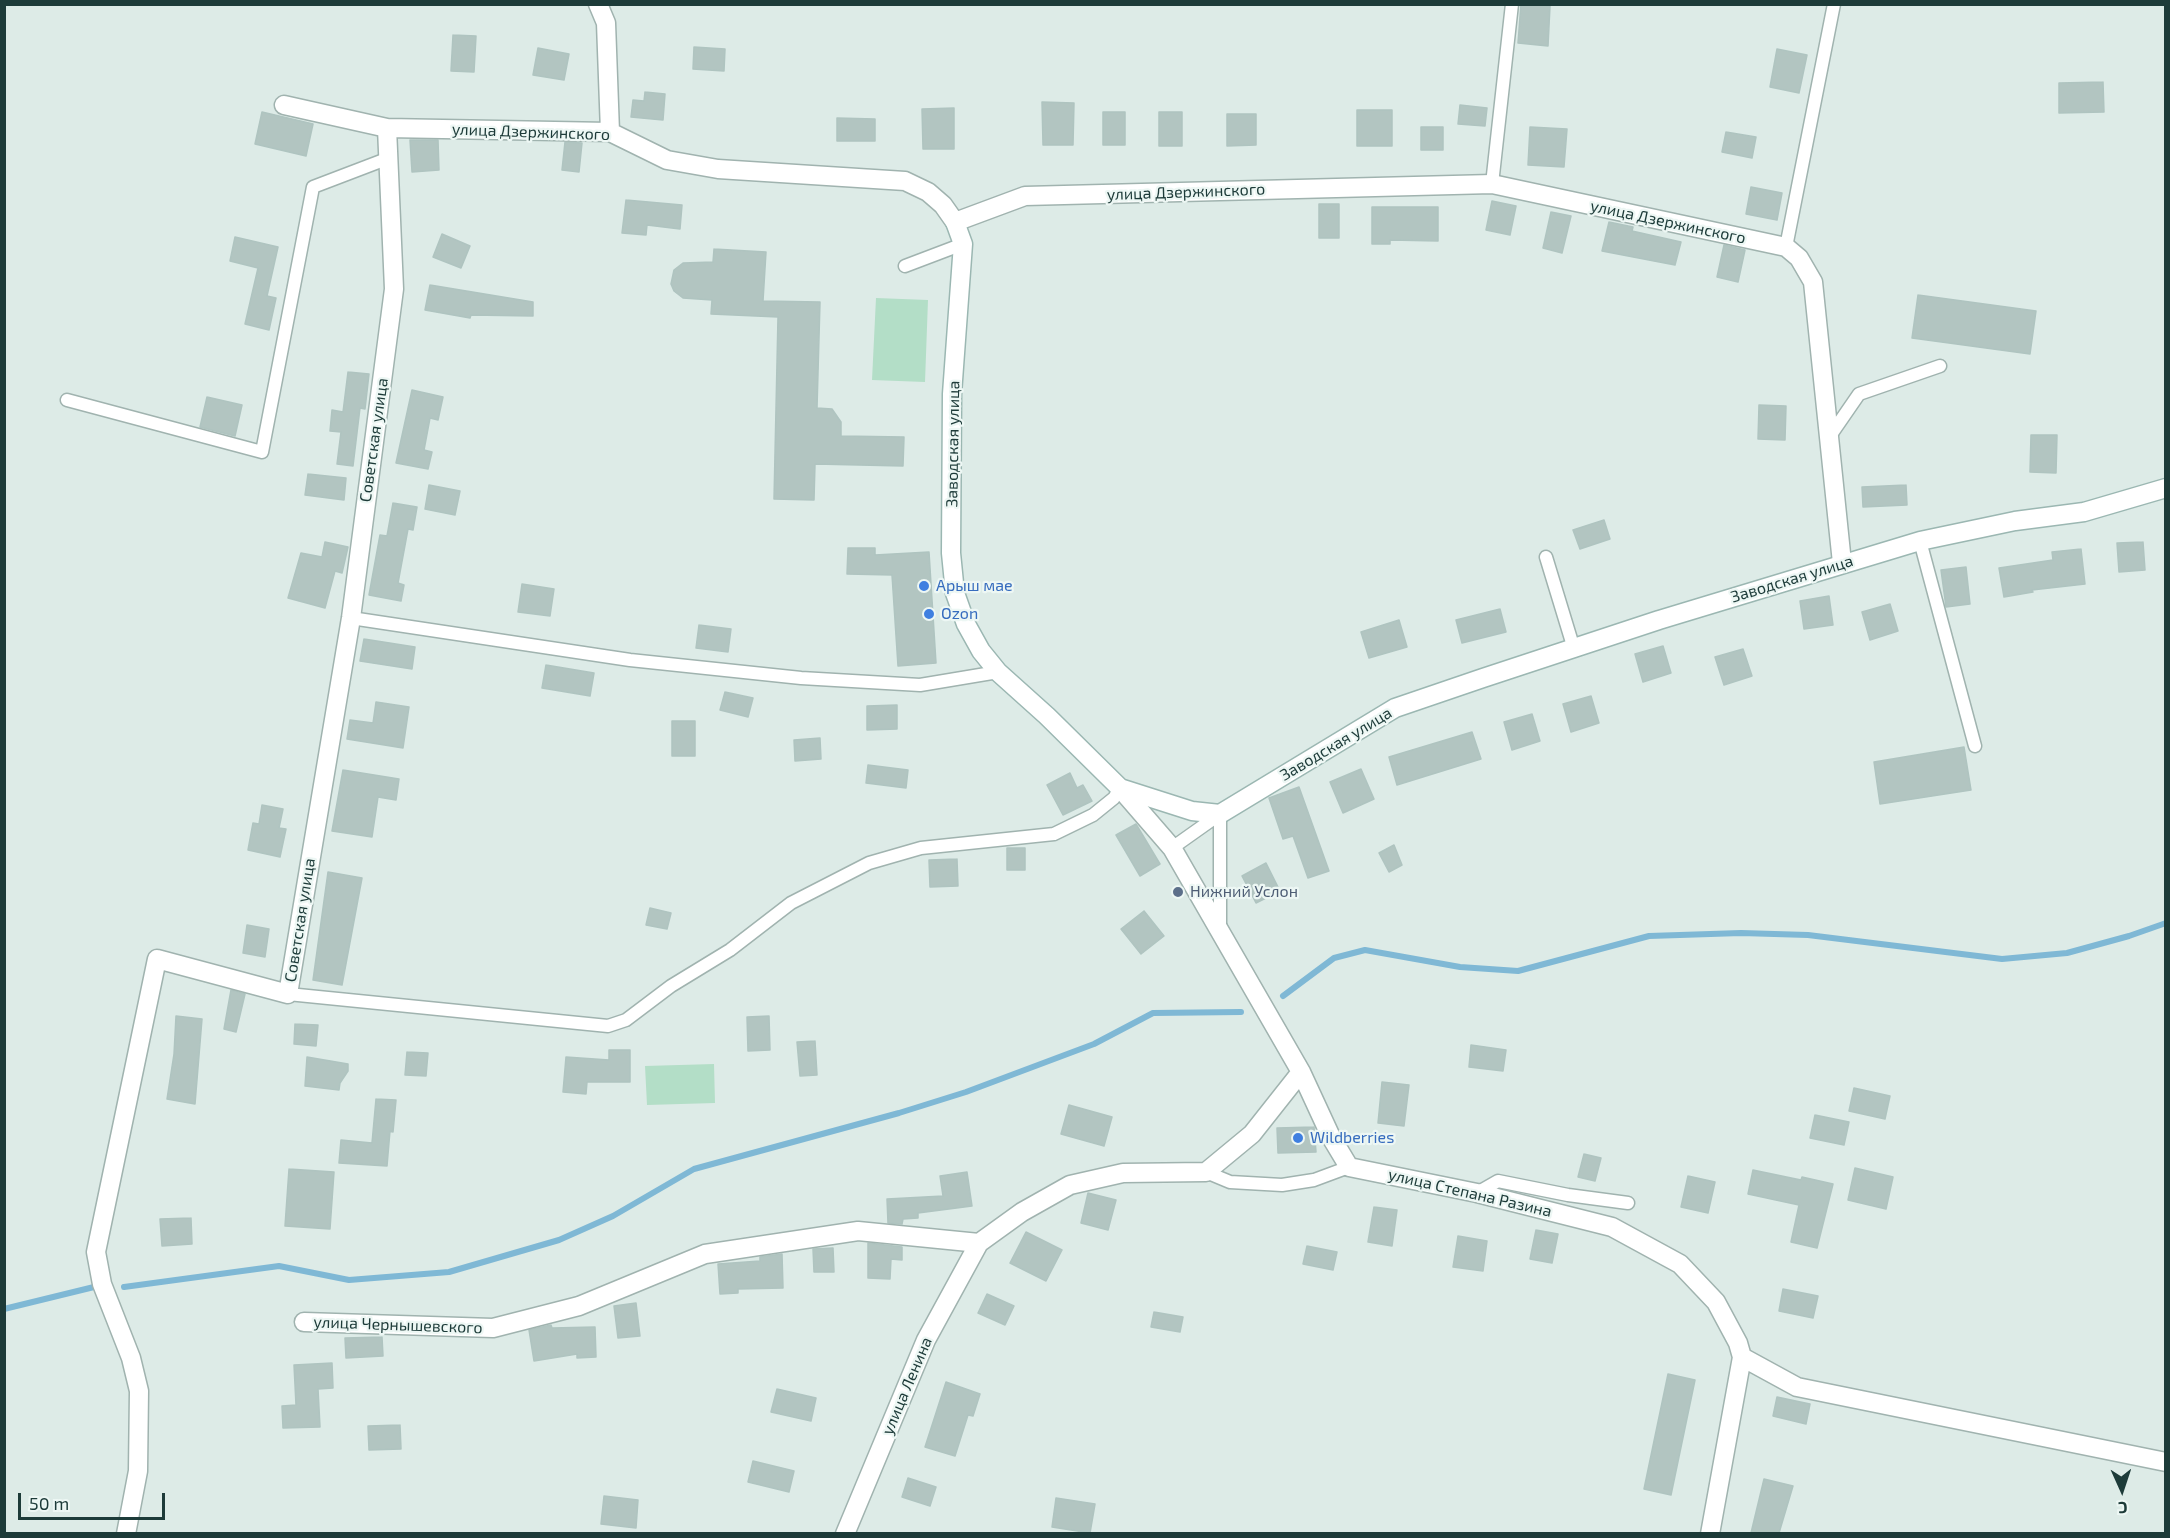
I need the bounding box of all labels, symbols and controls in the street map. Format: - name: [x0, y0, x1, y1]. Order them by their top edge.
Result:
- street label: улица Дзержинского: [451, 120, 611, 144]
- street label: улица Дзержинского: [1106, 180, 1266, 204]
- street label: улица Дзержинского: [1589, 196, 1747, 248]
- street label: Советская улица: [356, 377, 392, 503]
- street label: Заводская улица: [942, 380, 964, 508]
- street label: Заводская улица: [1728, 551, 1856, 607]
- place label: Арыш мае: [936, 576, 1013, 596]
- marker: Арыш мае: [917, 579, 931, 593]
- place label: Ozon: [941, 604, 978, 624]
- marker: Ozon: [922, 607, 936, 621]
- street label: Заводская улица: [1277, 703, 1395, 785]
- street label: Советская улица: [281, 857, 319, 983]
- place label: Нижний Услон: [1190, 882, 1298, 902]
- marker: Нижний Услон: [1171, 885, 1185, 899]
- place label: Wildberries: [1310, 1128, 1394, 1148]
- marker: Wildberries: [1291, 1131, 1305, 1145]
- street label: улица Степана Разина: [1386, 1165, 1554, 1221]
- street label: улица Чернышевского: [313, 1312, 483, 1338]
- street label: улица Ленина: [878, 1334, 936, 1438]
- north arrow: [2092, 1460, 2152, 1520]
- scale bar: [21, 1481, 168, 1519]
- text: 50 m: [29, 1492, 69, 1514]
- text: С: [2118, 1499, 2128, 1518]

